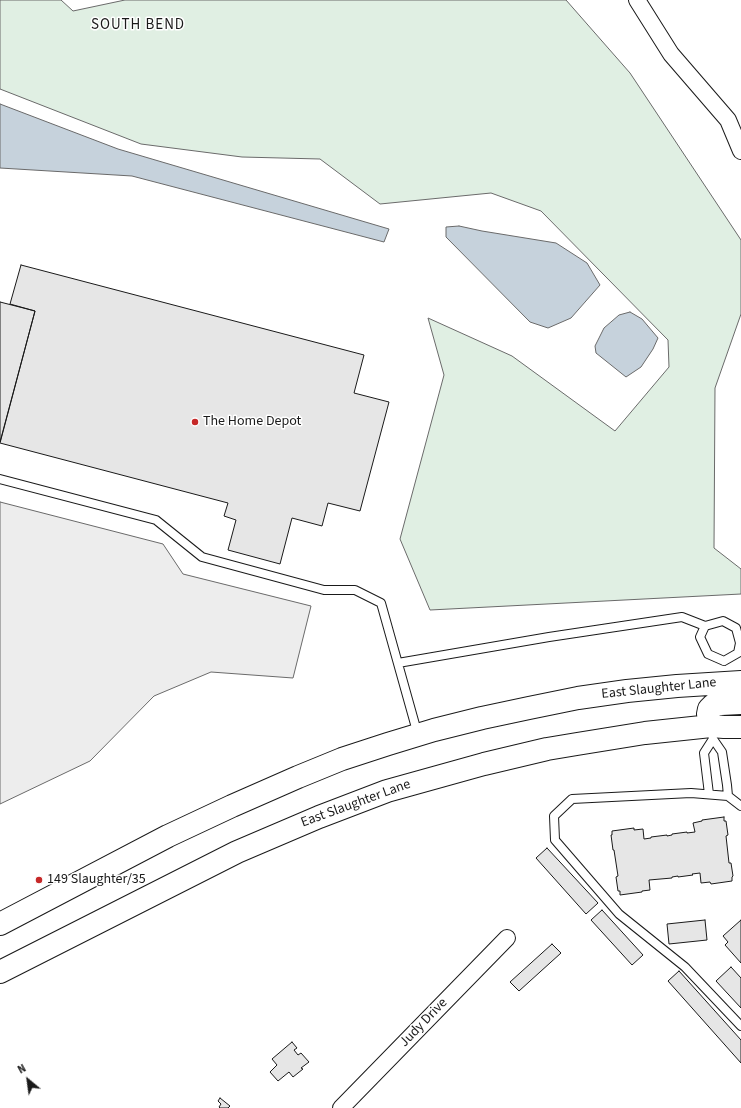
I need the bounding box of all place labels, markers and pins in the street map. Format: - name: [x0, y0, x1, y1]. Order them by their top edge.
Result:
- place label: The Home Depot: [203, 414, 301, 430]
- marker: The Home Depot: [190, 417, 200, 427]
- place label: 149 Slaughter/35: [47, 872, 146, 888]
- marker: 149 Slaughter/35: [34, 875, 44, 885]

